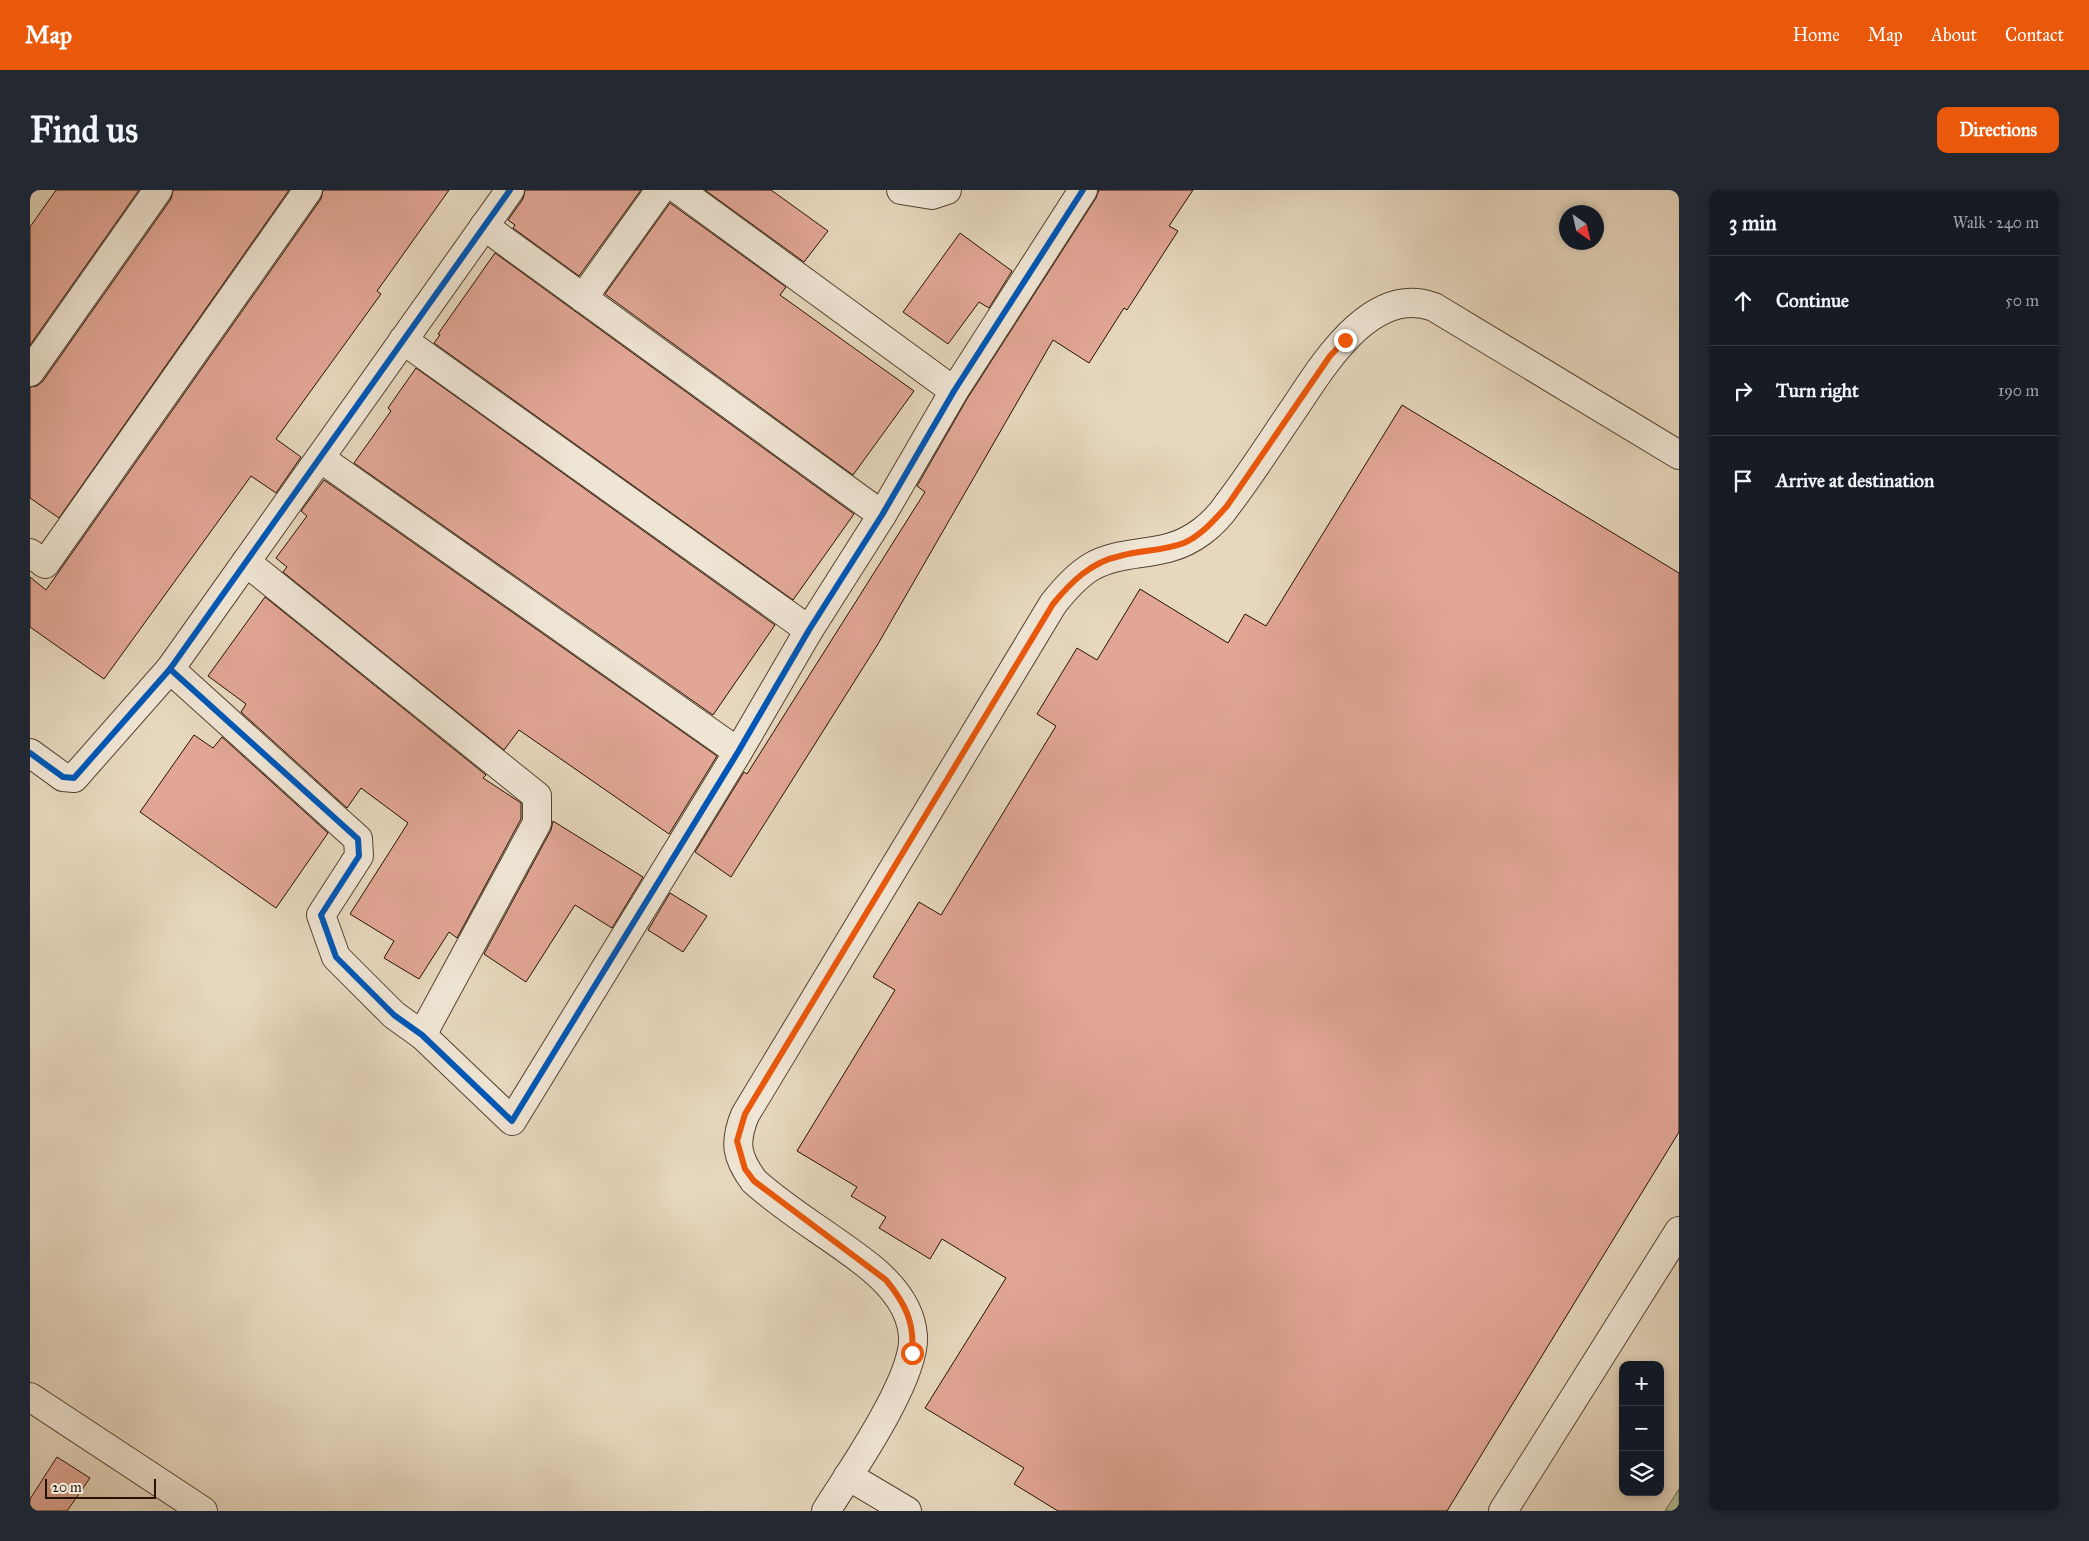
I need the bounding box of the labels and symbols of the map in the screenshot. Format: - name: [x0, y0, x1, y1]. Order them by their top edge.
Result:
- north arrow: [1559, 205, 1604, 250]
- route end: [1334, 329, 1357, 352]
- route start: [901, 1342, 924, 1365]
- scale bar: [45, 1476, 156, 1499]

